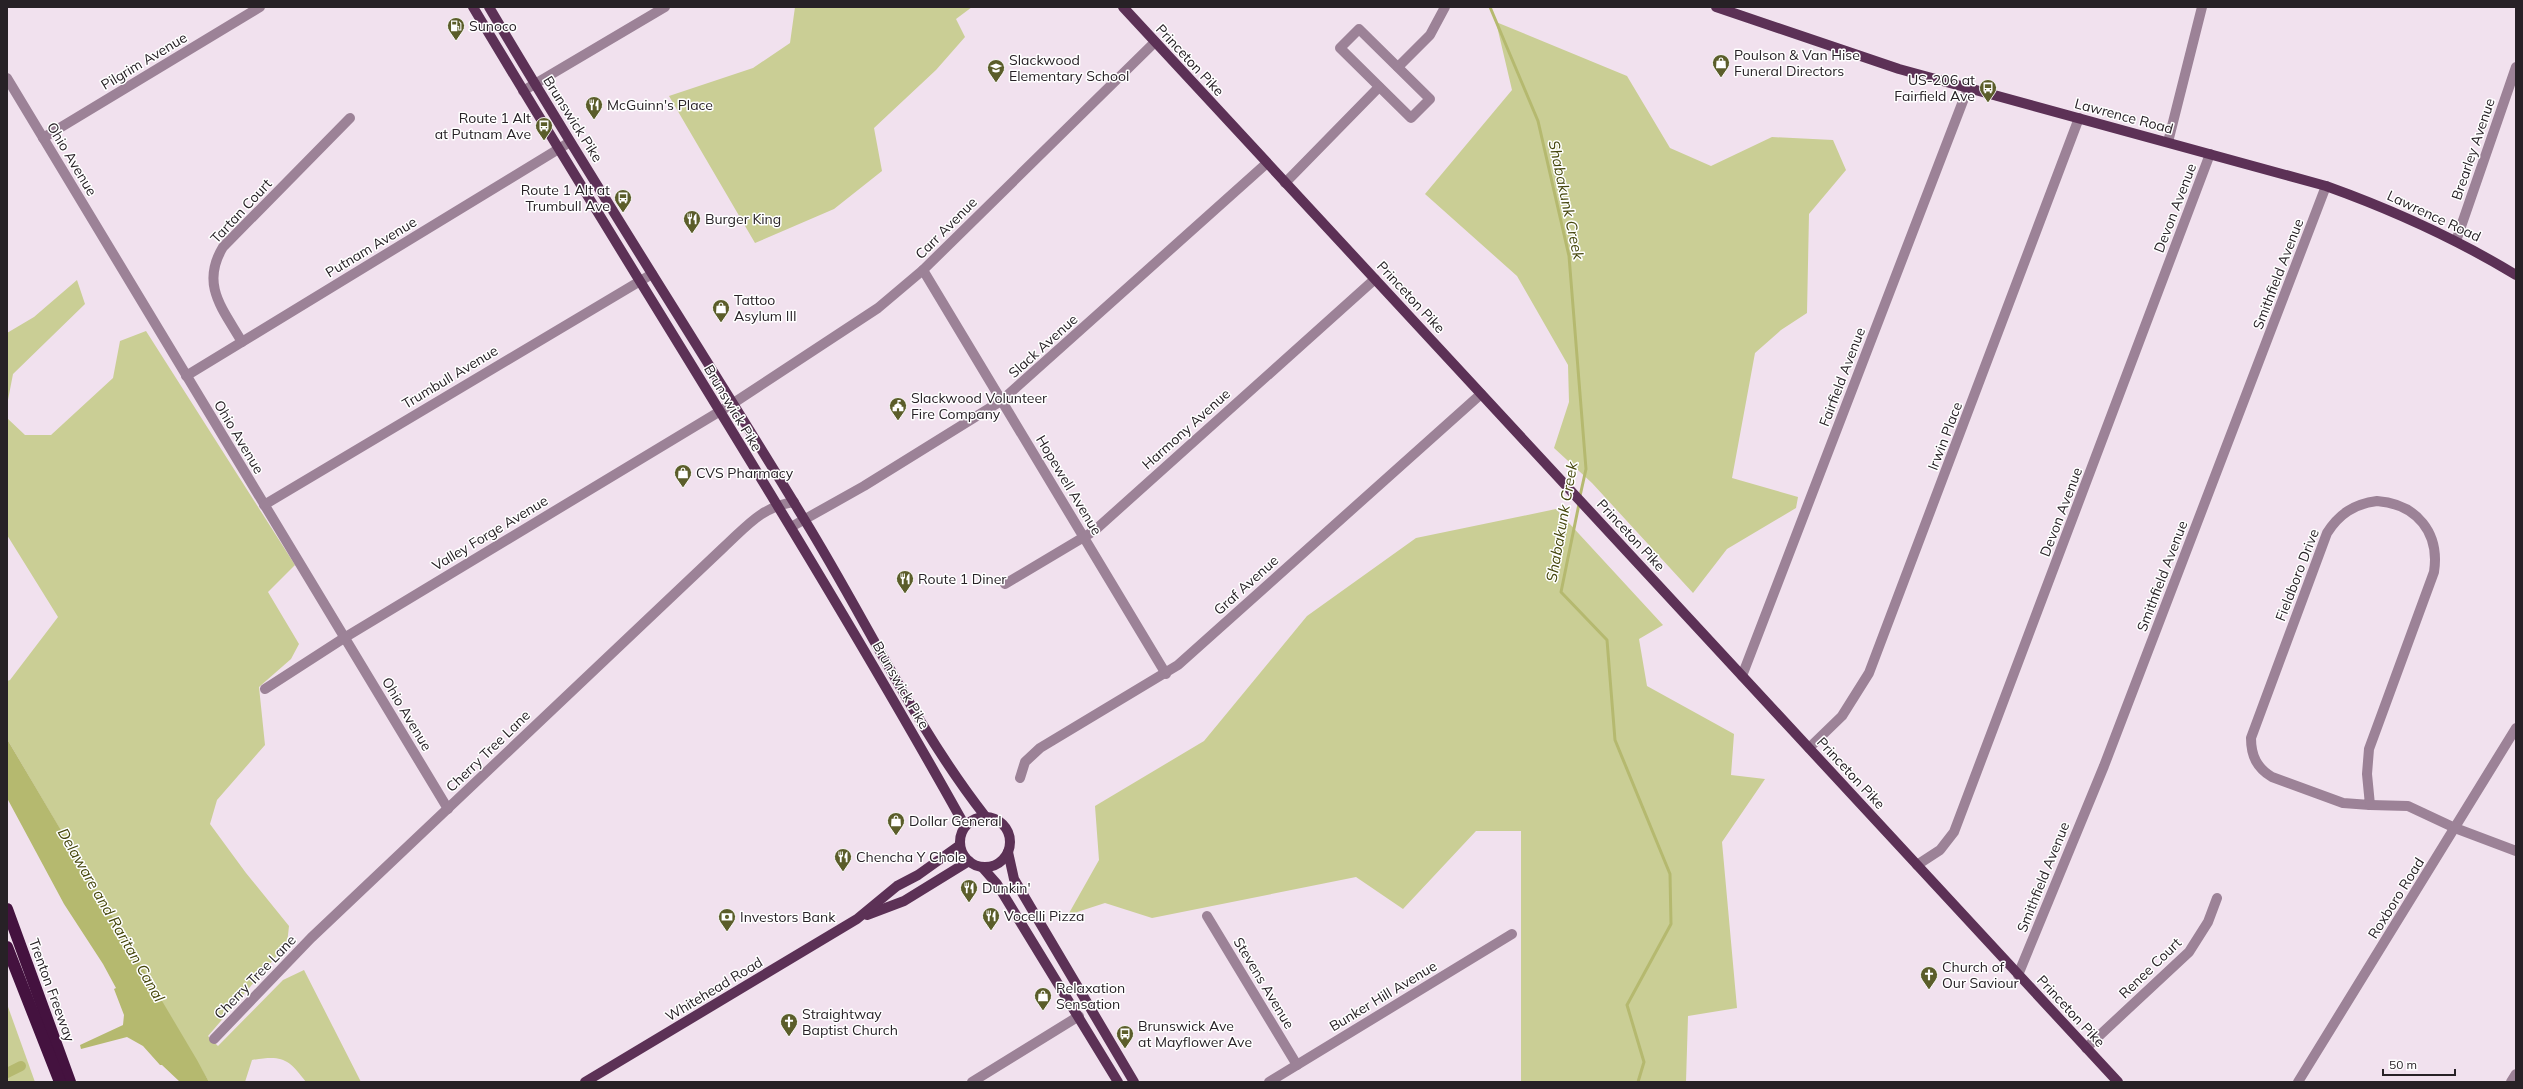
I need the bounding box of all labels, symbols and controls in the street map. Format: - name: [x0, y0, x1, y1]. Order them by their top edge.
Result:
- fuel station icon: Sunoco: [446, 16, 466, 41]
- place label: Sunoco: [469, 17, 517, 35]
- street label: Princeton Pike: [1152, 20, 1228, 100]
- street label: Pilgrim Avenue: [98, 28, 190, 94]
- place label: Poulson & Van Hise Funeral Directors: [1734, 46, 1860, 80]
- place label: Slackwood Elementary School: [1009, 51, 1129, 85]
- shop icon: Poulson & Van Hise Funeral Directors: [1711, 53, 1731, 78]
- school or university icon: Slackwood Elementary School: [986, 58, 1006, 83]
- place label: US-206 at Fairfield Ave: [1894, 71, 1975, 105]
- street label: Brunswick Pike: [539, 73, 607, 165]
- bus stop icon: US-206 at Fairfield Ave: [1978, 78, 1998, 103]
- street label: Lawrence Road: [2073, 94, 2175, 138]
- restaurant icon: McGuinn's Place: [584, 95, 604, 120]
- place label: McGuinn's Place: [607, 96, 713, 114]
- street label: Brearley Avenue: [2447, 96, 2499, 202]
- place label: Route 1 Alt at Putnam Ave: [435, 109, 531, 143]
- bus stop icon: Route 1 Alt at Putnam Ave: [534, 116, 554, 141]
- street label: Ohio Avenue: [43, 119, 101, 199]
- water label: Shabakunk Creek: [1545, 138, 1589, 263]
- street label: Devon Avenue: [2150, 161, 2200, 255]
- street label: Tartan Court: [206, 175, 276, 247]
- place label: Route 1 Alt at Trumbull Ave: [521, 181, 610, 215]
- street label: Lawrence Road: [2384, 186, 2484, 246]
- bus stop icon: Route 1 Alt at Trumbull Ave: [613, 188, 633, 213]
- street label: Carr Avenue: [911, 193, 981, 263]
- restaurant icon: Burger King: [682, 209, 702, 234]
- place label: Burger King: [705, 210, 781, 228]
- street label: Putnam Avenue: [322, 213, 420, 281]
- street label: Smithfield Avenue: [2249, 216, 2307, 332]
- street label: Princeton Pike: [1373, 257, 1449, 337]
- place label: Tattoo Asylum III: [734, 291, 797, 325]
- shop icon: Tattoo Asylum III: [711, 298, 731, 323]
- street label: Slack Avenue: [1005, 310, 1081, 382]
- street label: Fairfield Avenue: [1815, 325, 1869, 429]
- street label: Trumbull Avenue: [399, 341, 501, 413]
- street label: Brunswick Pike: [700, 361, 766, 455]
- street label: Harmony Avenue: [1138, 385, 1234, 473]
- place label: Slackwood Volunteer Fire Company: [911, 389, 1048, 423]
- public building icon: Slackwood Volunteer Fire Company: [888, 396, 908, 421]
- street label: Ohio Avenue: [210, 397, 268, 477]
- street label: Irwin Place: [1924, 399, 1966, 473]
- street label: Hopewell Avenue: [1032, 432, 1106, 538]
- water label: Shabakunk Creek: [1542, 459, 1582, 583]
- shop icon: CVS Pharmacy: [673, 463, 693, 488]
- place label: CVS Pharmacy: [696, 464, 794, 482]
- street label: Devon Avenue: [2036, 465, 2086, 559]
- street label: Valley Forge Avenue: [429, 491, 551, 575]
- street label: Princeton Pike: [1593, 495, 1669, 575]
- street label: Smithfield Avenue: [2133, 518, 2191, 634]
- street label: Fieldboro Drive: [2271, 526, 2323, 624]
- street label: Graf Avenue: [1210, 551, 1282, 619]
- restaurant icon: Route 1 Diner: [895, 569, 915, 594]
- place label: Route 1 Diner: [918, 570, 1007, 588]
- street label: Brunswick Pike: [869, 638, 933, 732]
- street label: Ohio Avenue: [378, 674, 436, 754]
- street label: Cherry Tree Lane: [442, 706, 534, 796]
- street label: Princeton Pike: [1813, 733, 1889, 813]
- shop icon: Dollar General: [886, 811, 906, 836]
- place label: Dollar General: [909, 812, 1002, 830]
- street label: Smithfield Avenue: [2013, 819, 2073, 935]
- water label: Delaware and Raritan Canal: [54, 824, 169, 1005]
- restaurant icon: Chencha Y Chole: [833, 847, 853, 872]
- place label: Chencha Y Chole: [856, 848, 966, 866]
- street label: Roxboro Road: [2364, 854, 2428, 942]
- restaurant icon: Dunkin': [959, 878, 979, 903]
- place label: Dunkin': [982, 879, 1031, 897]
- restaurant icon: Vocelli Pizza: [981, 906, 1001, 931]
- bank icon: Investors Bank: [717, 907, 737, 932]
- place label: Vocelli Pizza: [1004, 907, 1084, 925]
- place label: Investors Bank: [740, 908, 836, 926]
- street label: Cherry Tree Lane: [210, 931, 300, 1023]
- street label: Stevens Avenue: [1230, 934, 1298, 1032]
- street label: Renee Court: [2115, 934, 2185, 1002]
- street label: Trenton Freeway: [25, 936, 79, 1045]
- street label: Whitehead Road: [662, 953, 766, 1025]
- street label: Bunker Hill Avenue: [1326, 957, 1440, 1035]
- place label: Church of Our Saviour: [1942, 958, 2020, 992]
- church icon: Church of Our Saviour: [1919, 965, 1939, 990]
- street label: Princeton Pike: [2033, 971, 2109, 1051]
- place label: Relaxation Sensation: [1056, 979, 1125, 1013]
- shop icon: Relaxation Sensation: [1033, 986, 1053, 1011]
- place label: Straightway Baptist Church: [802, 1005, 898, 1039]
- church icon: Straightway Baptist Church: [779, 1012, 799, 1037]
- place label: Brunswick Ave at Mayflower Ave: [1138, 1017, 1252, 1051]
- bus stop icon: Brunswick Ave at Mayflower Ave: [1115, 1024, 1135, 1049]
- scale bar: [2383, 1051, 2455, 1077]
- text: 50 m: [2389, 1057, 2417, 1072]

